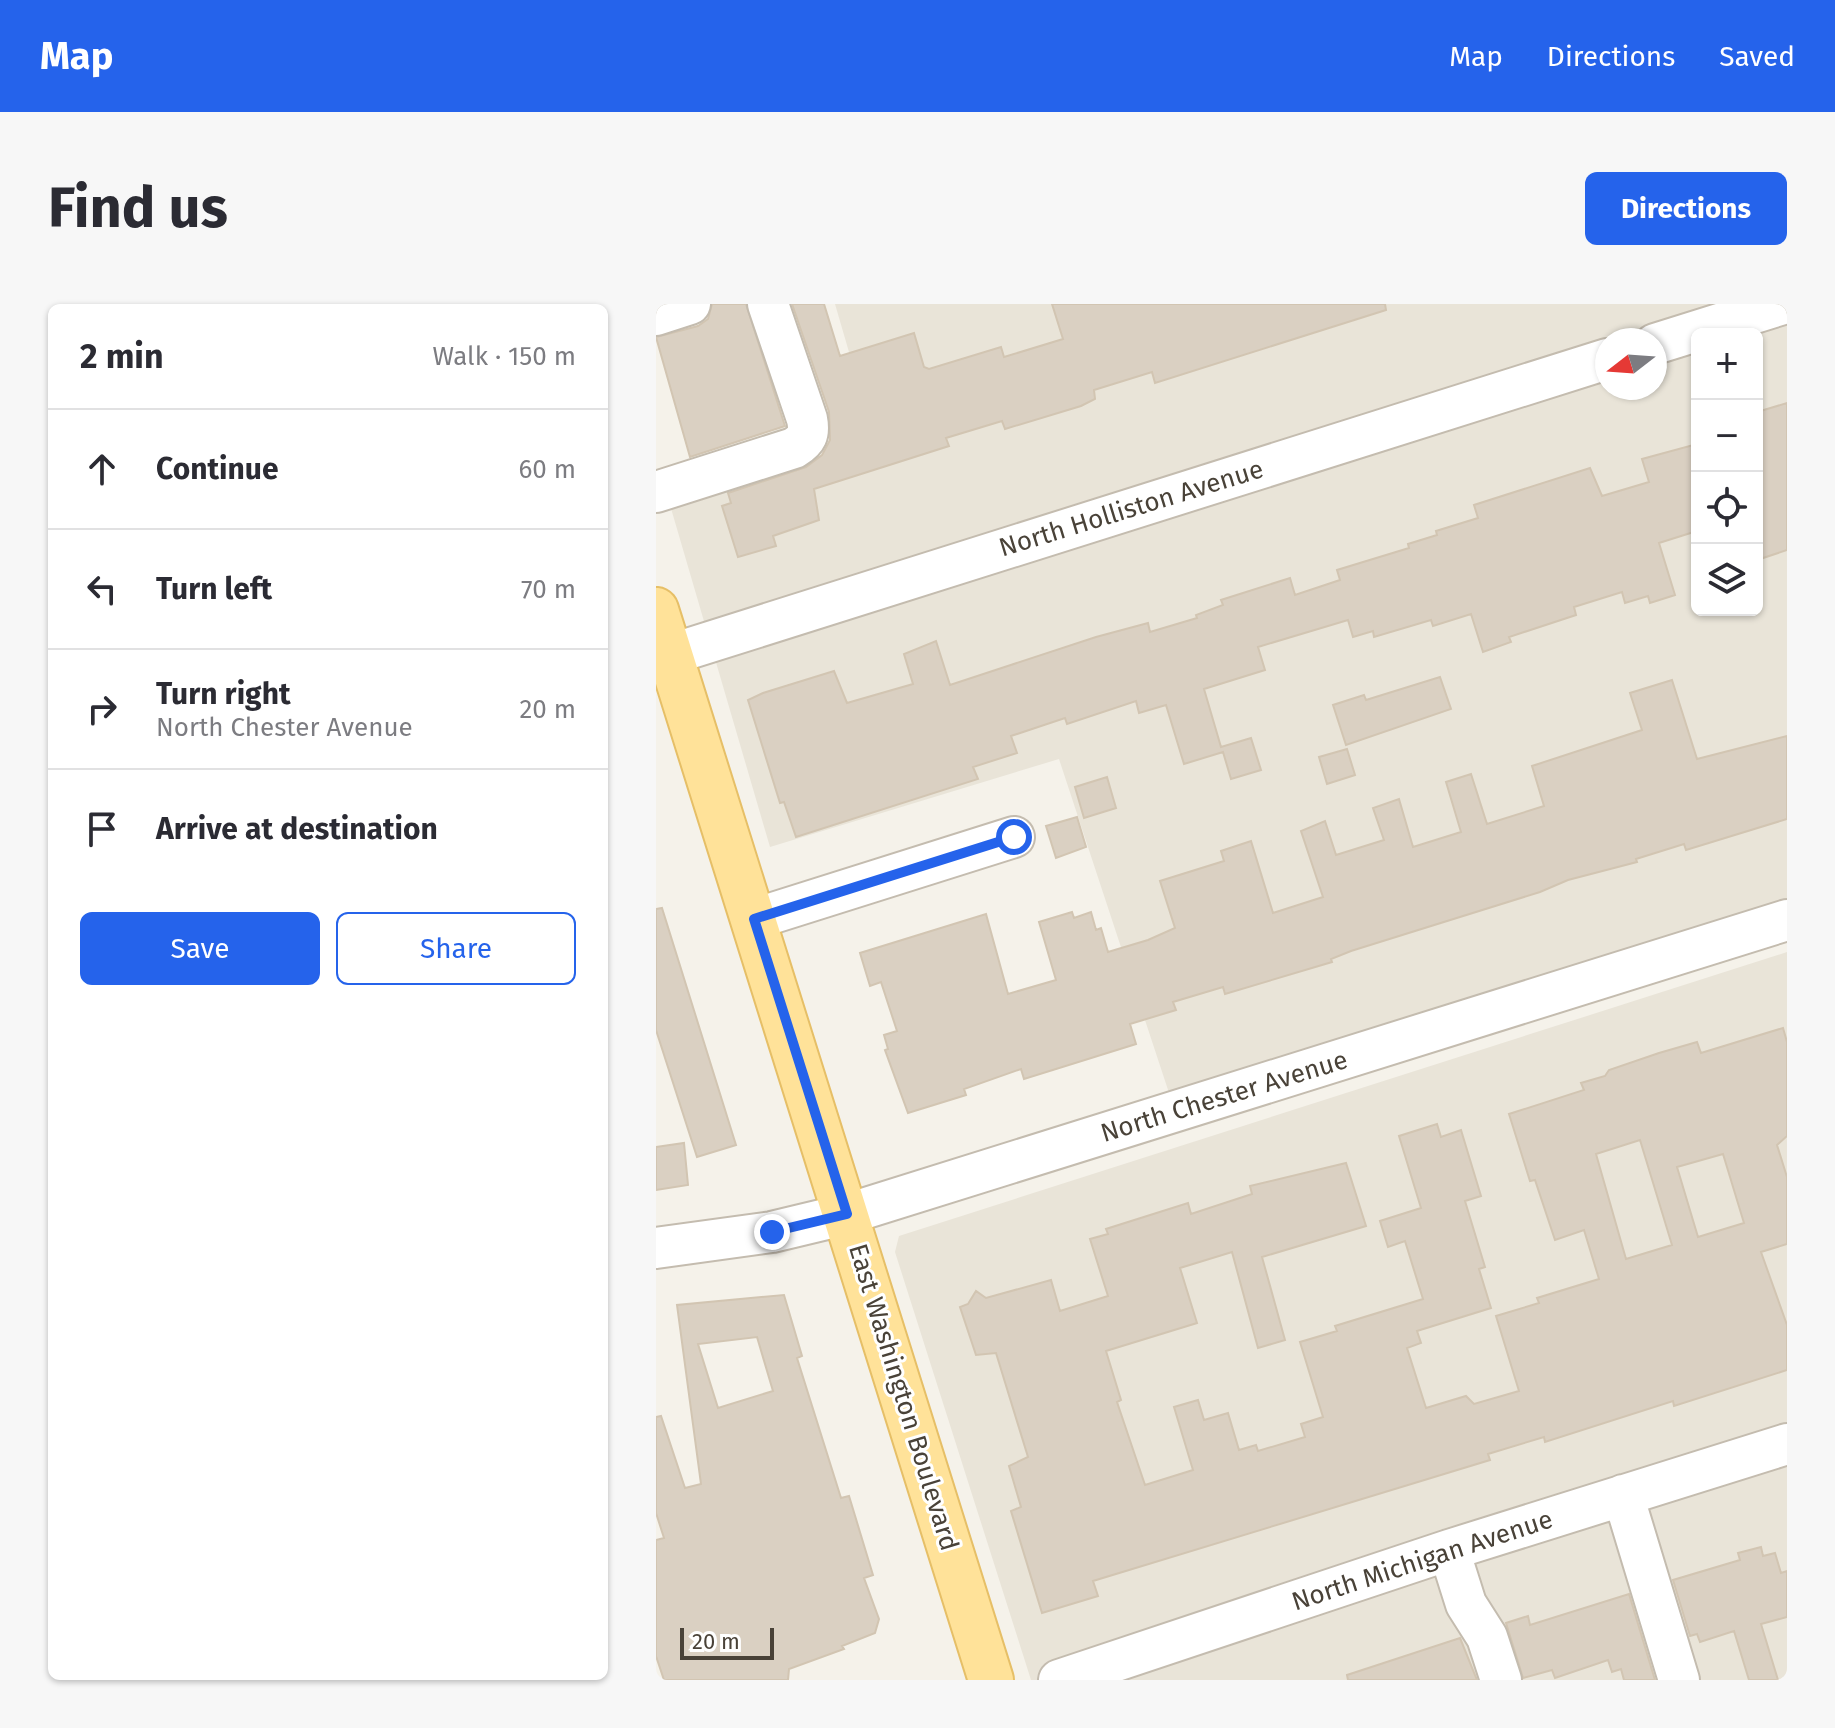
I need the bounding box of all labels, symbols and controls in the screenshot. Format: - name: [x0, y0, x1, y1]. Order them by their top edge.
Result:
- text: Map: [40, 33, 113, 79]
- text: Map: [1449, 40, 1503, 73]
- text: Directions: [1547, 40, 1675, 73]
- text: Saved: [1719, 40, 1795, 73]
- button: Directions: [1585, 172, 1787, 245]
- text: Find us: [48, 175, 228, 242]
- north arrow: [1595, 328, 1667, 400]
- map controls: [1691, 328, 1763, 616]
- button: +: [1691, 328, 1763, 400]
- text: 2 min: [80, 336, 164, 377]
- text: Walk · 150 m: [433, 341, 576, 372]
- button: −: [1691, 400, 1763, 472]
- icon: ahead: [80, 447, 124, 491]
- text: Continue: [156, 451, 279, 487]
- text: 60 m: [518, 454, 576, 485]
- street label: North Holliston Avenue: [995, 454, 1267, 563]
- button: locate: [1691, 472, 1763, 544]
- button: layers: [1691, 544, 1763, 616]
- icon: left: [80, 567, 124, 611]
- text: Turn left: [156, 571, 272, 607]
- text: 70 m: [521, 574, 576, 605]
- text: Turn right: [156, 676, 291, 712]
- icon: right: [80, 687, 124, 731]
- text: 20 m: [519, 694, 576, 725]
- text: North Chester Avenue: [156, 712, 413, 743]
- icon: arrive: [80, 807, 124, 851]
- text: Arrive at destination: [156, 811, 438, 847]
- route start: [996, 819, 1032, 855]
- button: Save: [80, 912, 320, 985]
- button: Share: [336, 912, 576, 985]
- street label: North Chester Avenue: [1097, 1044, 1351, 1149]
- route end: [754, 1214, 790, 1250]
- street label: East Washington Boulevard: [842, 1240, 965, 1554]
- street label: North Michigan Avenue: [1288, 1504, 1557, 1617]
- scale bar: [680, 1624, 774, 1660]
- text: 20 m: [692, 1628, 740, 1655]

